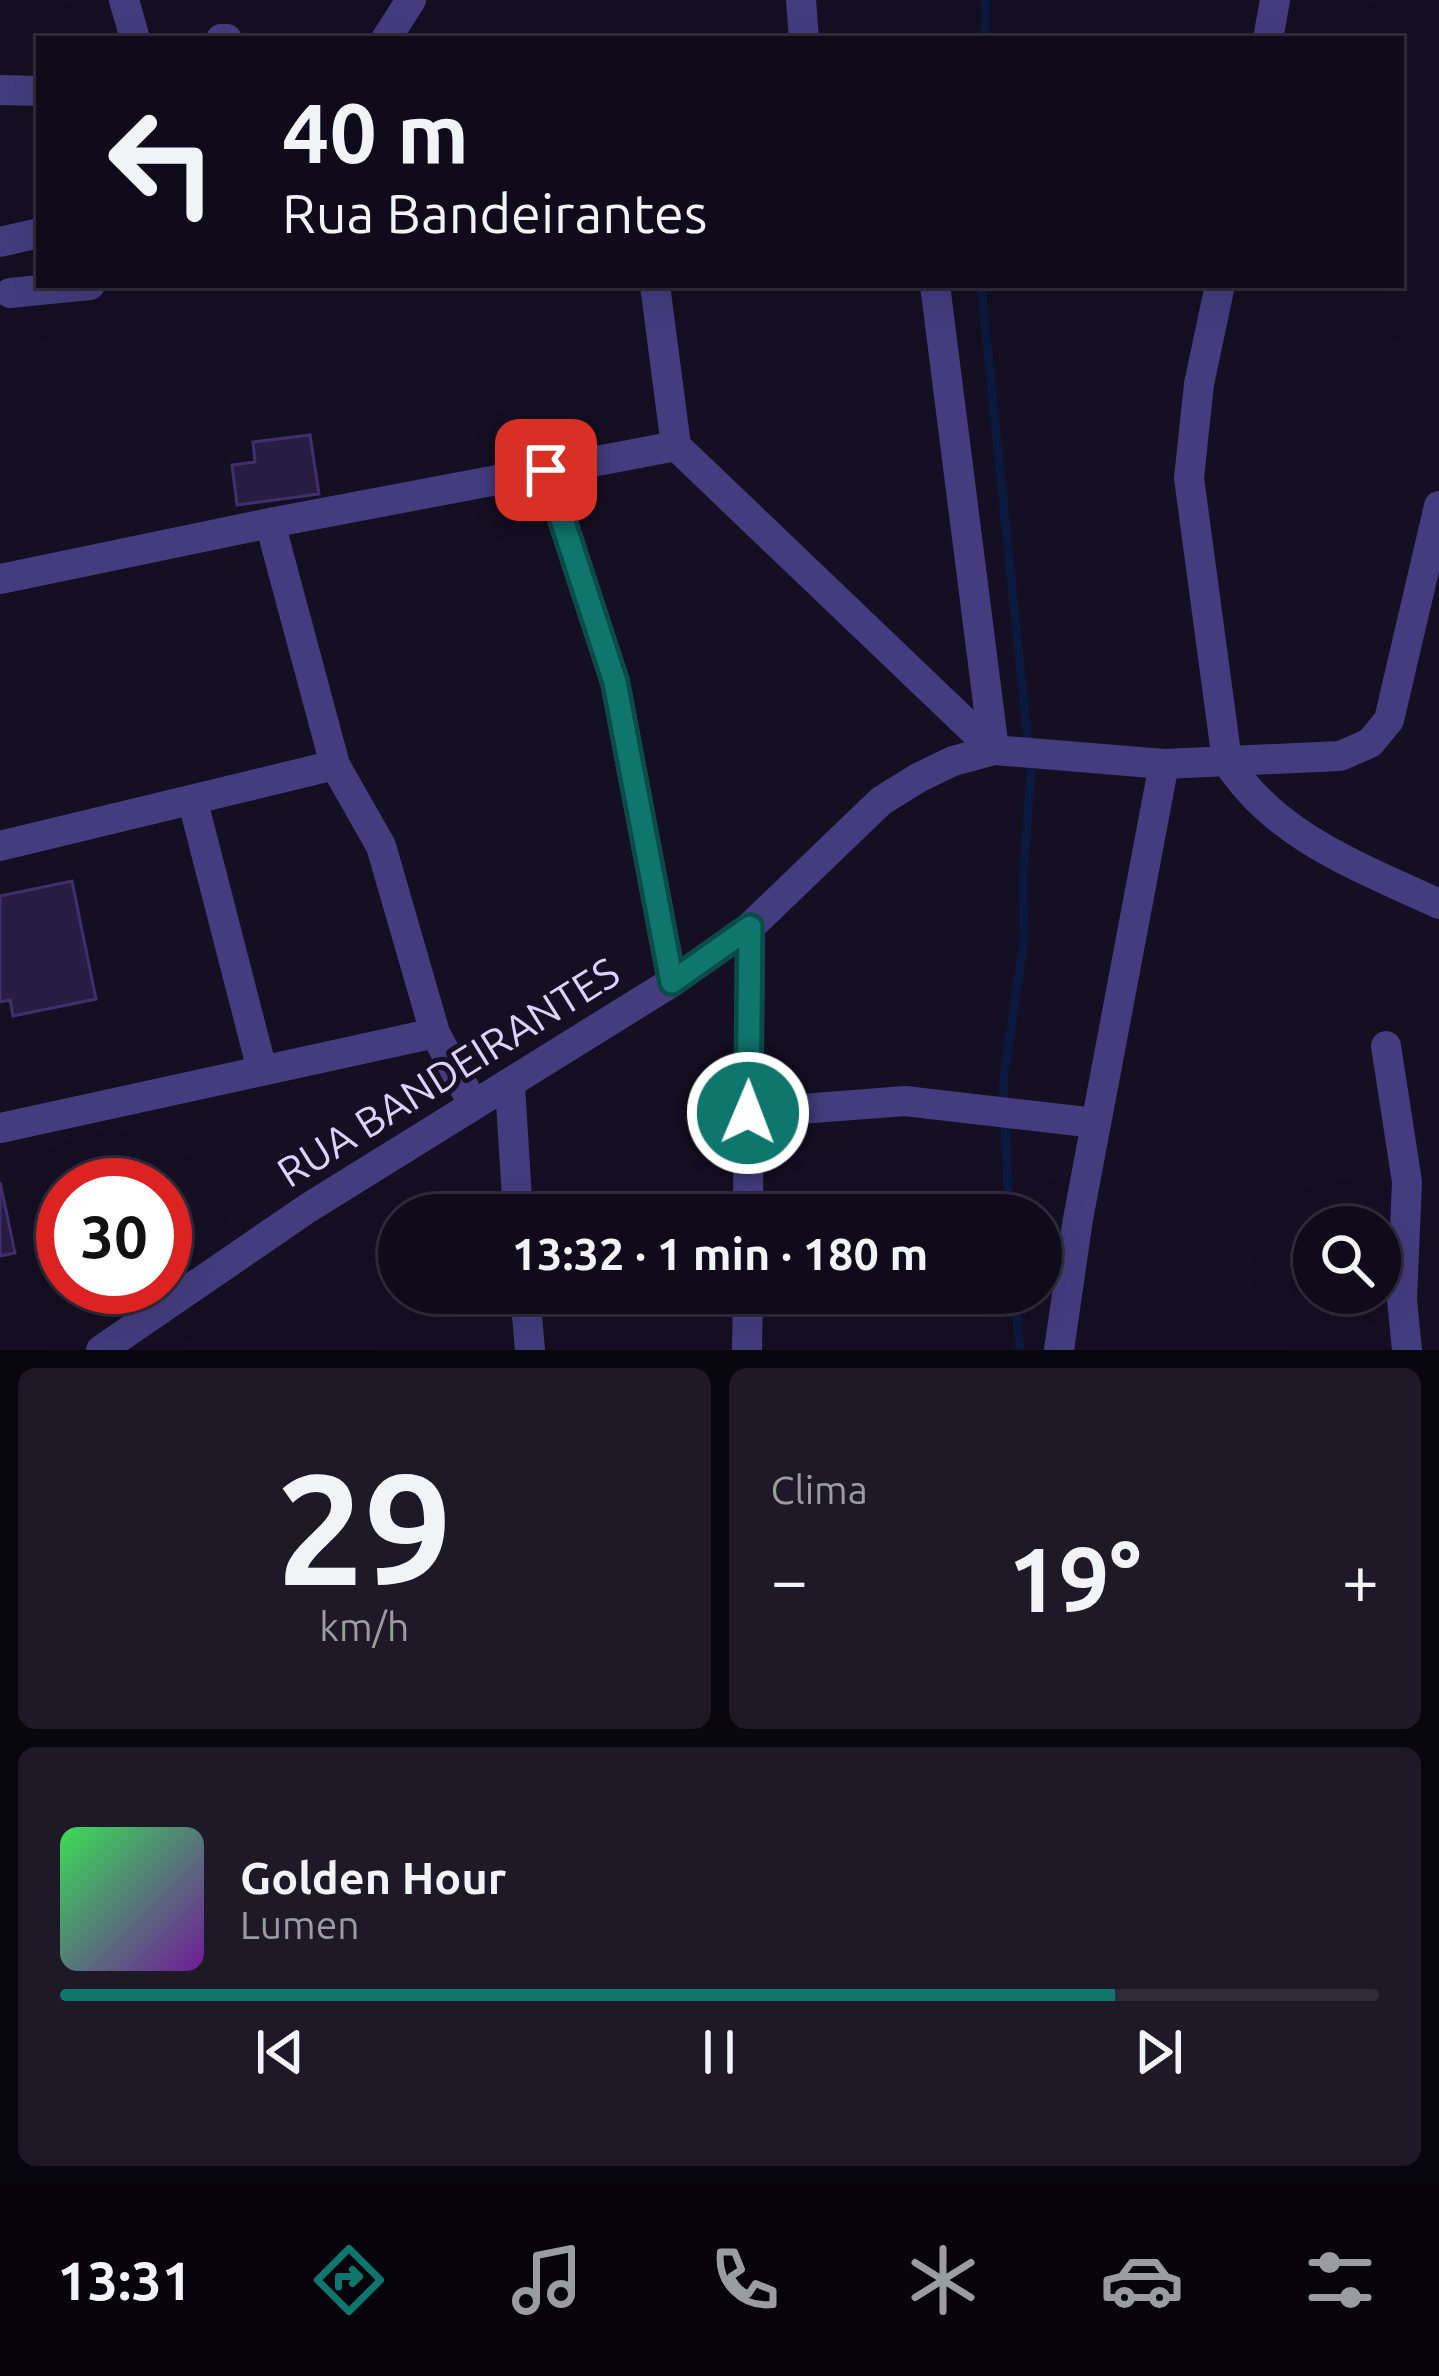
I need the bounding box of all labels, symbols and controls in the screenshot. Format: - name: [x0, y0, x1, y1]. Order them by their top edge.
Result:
- icon: left: [84, 84, 240, 240]
- text: 40 m: [282, 85, 469, 179]
- text: Rua Bandeirantes: [282, 183, 707, 243]
- pin: [495, 419, 597, 521]
- icon: arrive: [513, 437, 579, 503]
- street label: RUA BANDEIRANTES: [269, 947, 627, 1196]
- position arrow: [685, 1050, 811, 1176]
- speed limit sign: 30: [36, 1158, 192, 1314]
- map controls: [1293, 1206, 1401, 1314]
- button: search: [1293, 1206, 1401, 1314]
- text: 13:32 · 1 min · 180 m: [512, 1228, 928, 1279]
- text: 29: [276, 1440, 452, 1614]
- text: Clima: [771, 1468, 868, 1511]
- text: 19°: [1008, 1528, 1141, 1629]
- text: −: [771, 1542, 808, 1616]
- text: +: [1342, 1542, 1379, 1616]
- text: km/h: [319, 1605, 409, 1648]
- text: Golden Hour: [240, 1852, 506, 1903]
- text: Lumen: [240, 1903, 360, 1946]
- icon: previous: [247, 2019, 313, 2085]
- icon: pause: [686, 2019, 752, 2085]
- icon: next: [1126, 2019, 1192, 2085]
- icon: directions: [307, 2238, 391, 2322]
- icon: music: [505, 2238, 589, 2322]
- icon: phone: [703, 2238, 787, 2322]
- icon: climate: [901, 2238, 985, 2322]
- icon: car: [1100, 2238, 1184, 2322]
- icon: filters: [1298, 2238, 1382, 2322]
- text: 13:31: [57, 2250, 192, 2310]

